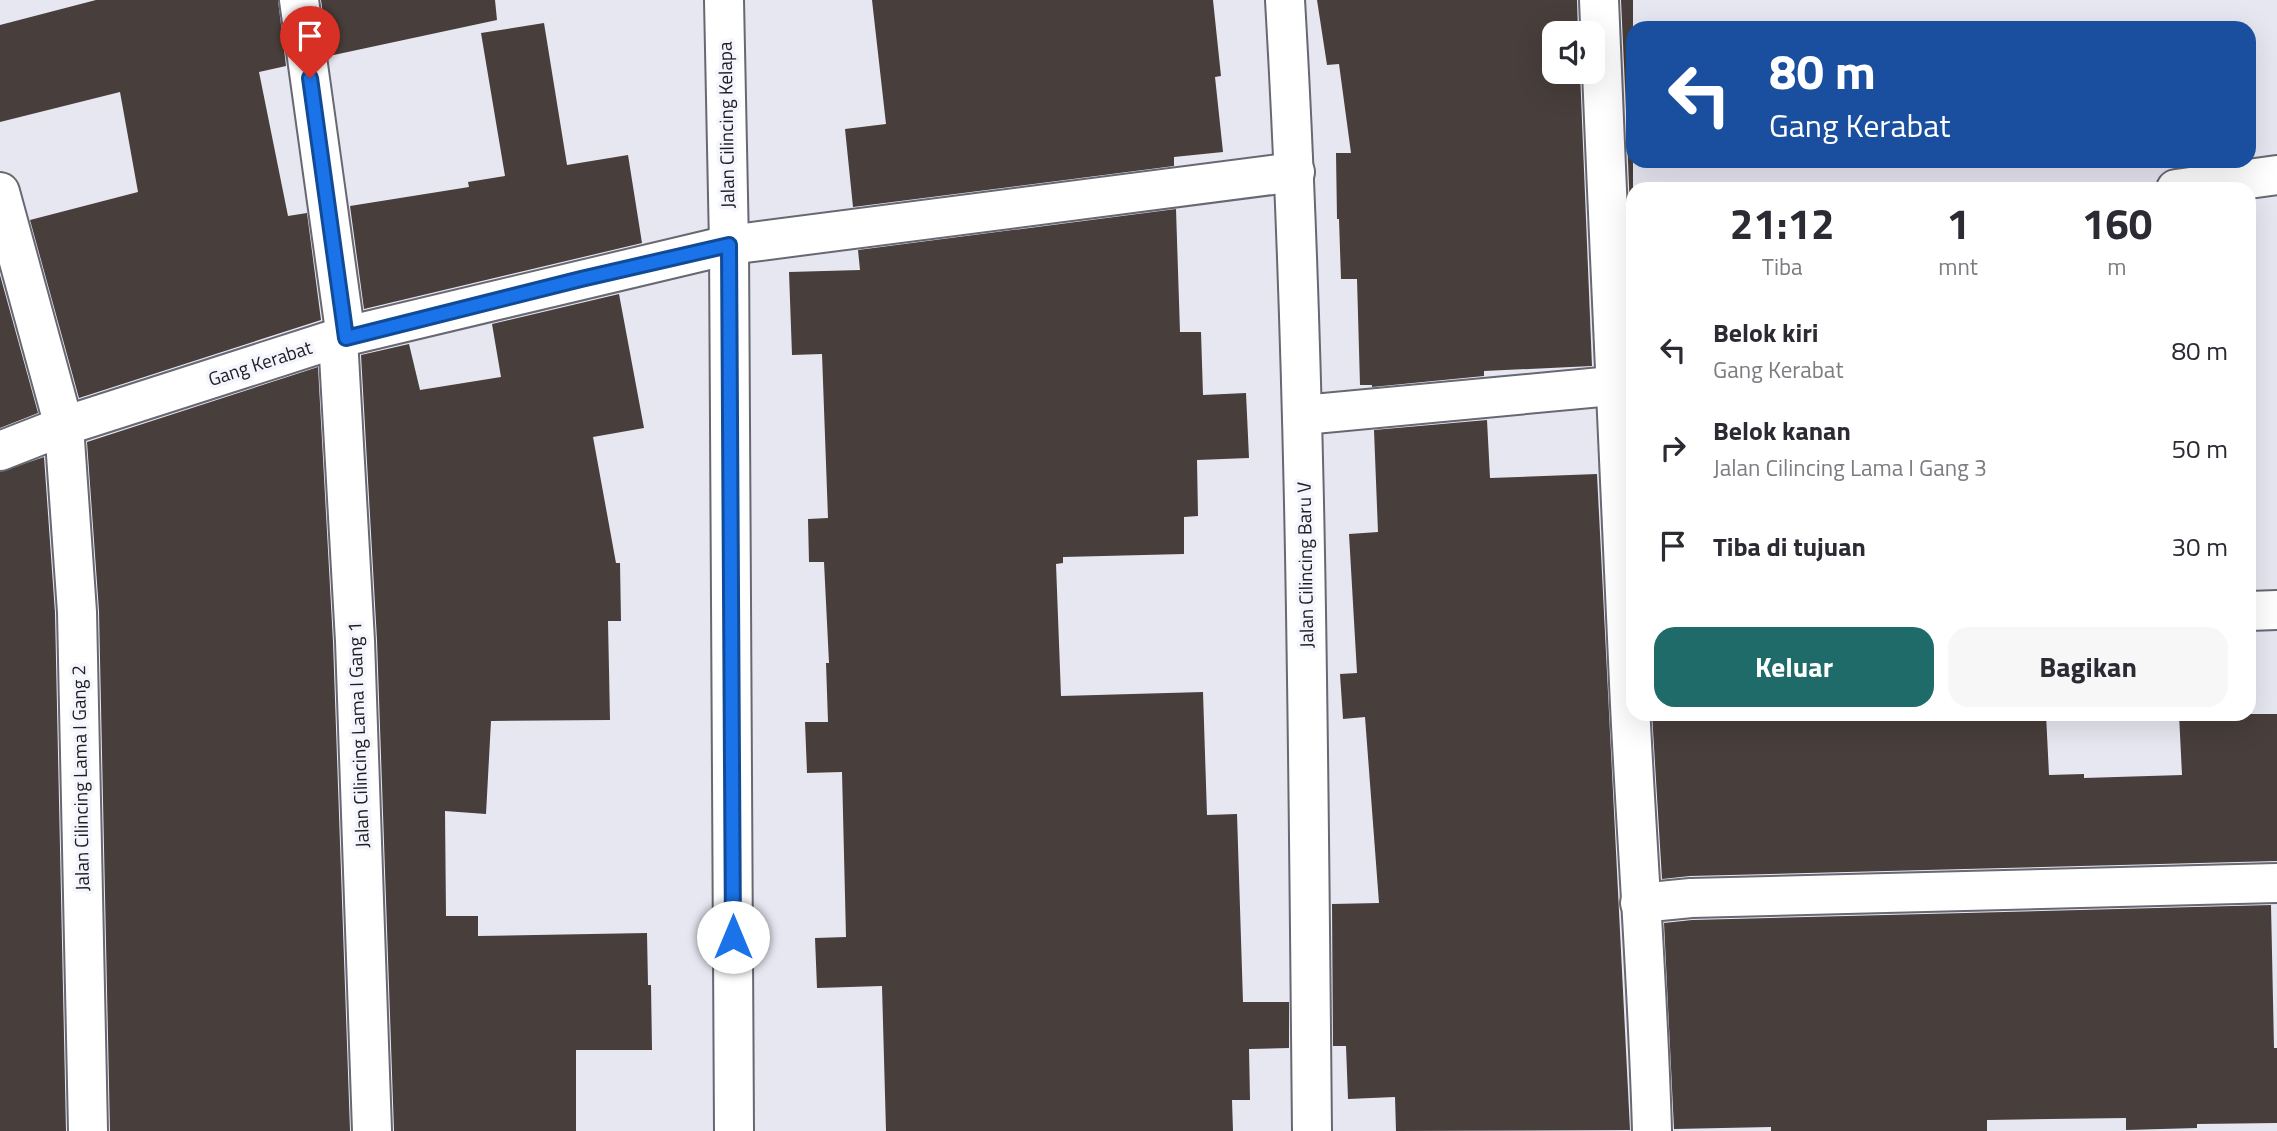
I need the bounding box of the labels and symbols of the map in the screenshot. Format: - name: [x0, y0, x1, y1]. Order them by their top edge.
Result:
- pin: [280, 6, 340, 78]
- street label: Jalan Cilincing Kelapa: [710, 41, 741, 209]
- street label: Gang Kerabat: [204, 332, 316, 393]
- street label: Jalan Cilincing Baru V: [1289, 482, 1320, 648]
- street label: Jalan Cilincing Lama I Gang 1: [339, 621, 376, 849]
- street label: Jalan Cilincing Lama I Gang 2: [63, 665, 96, 891]
- position arrow: [696, 900, 770, 974]

